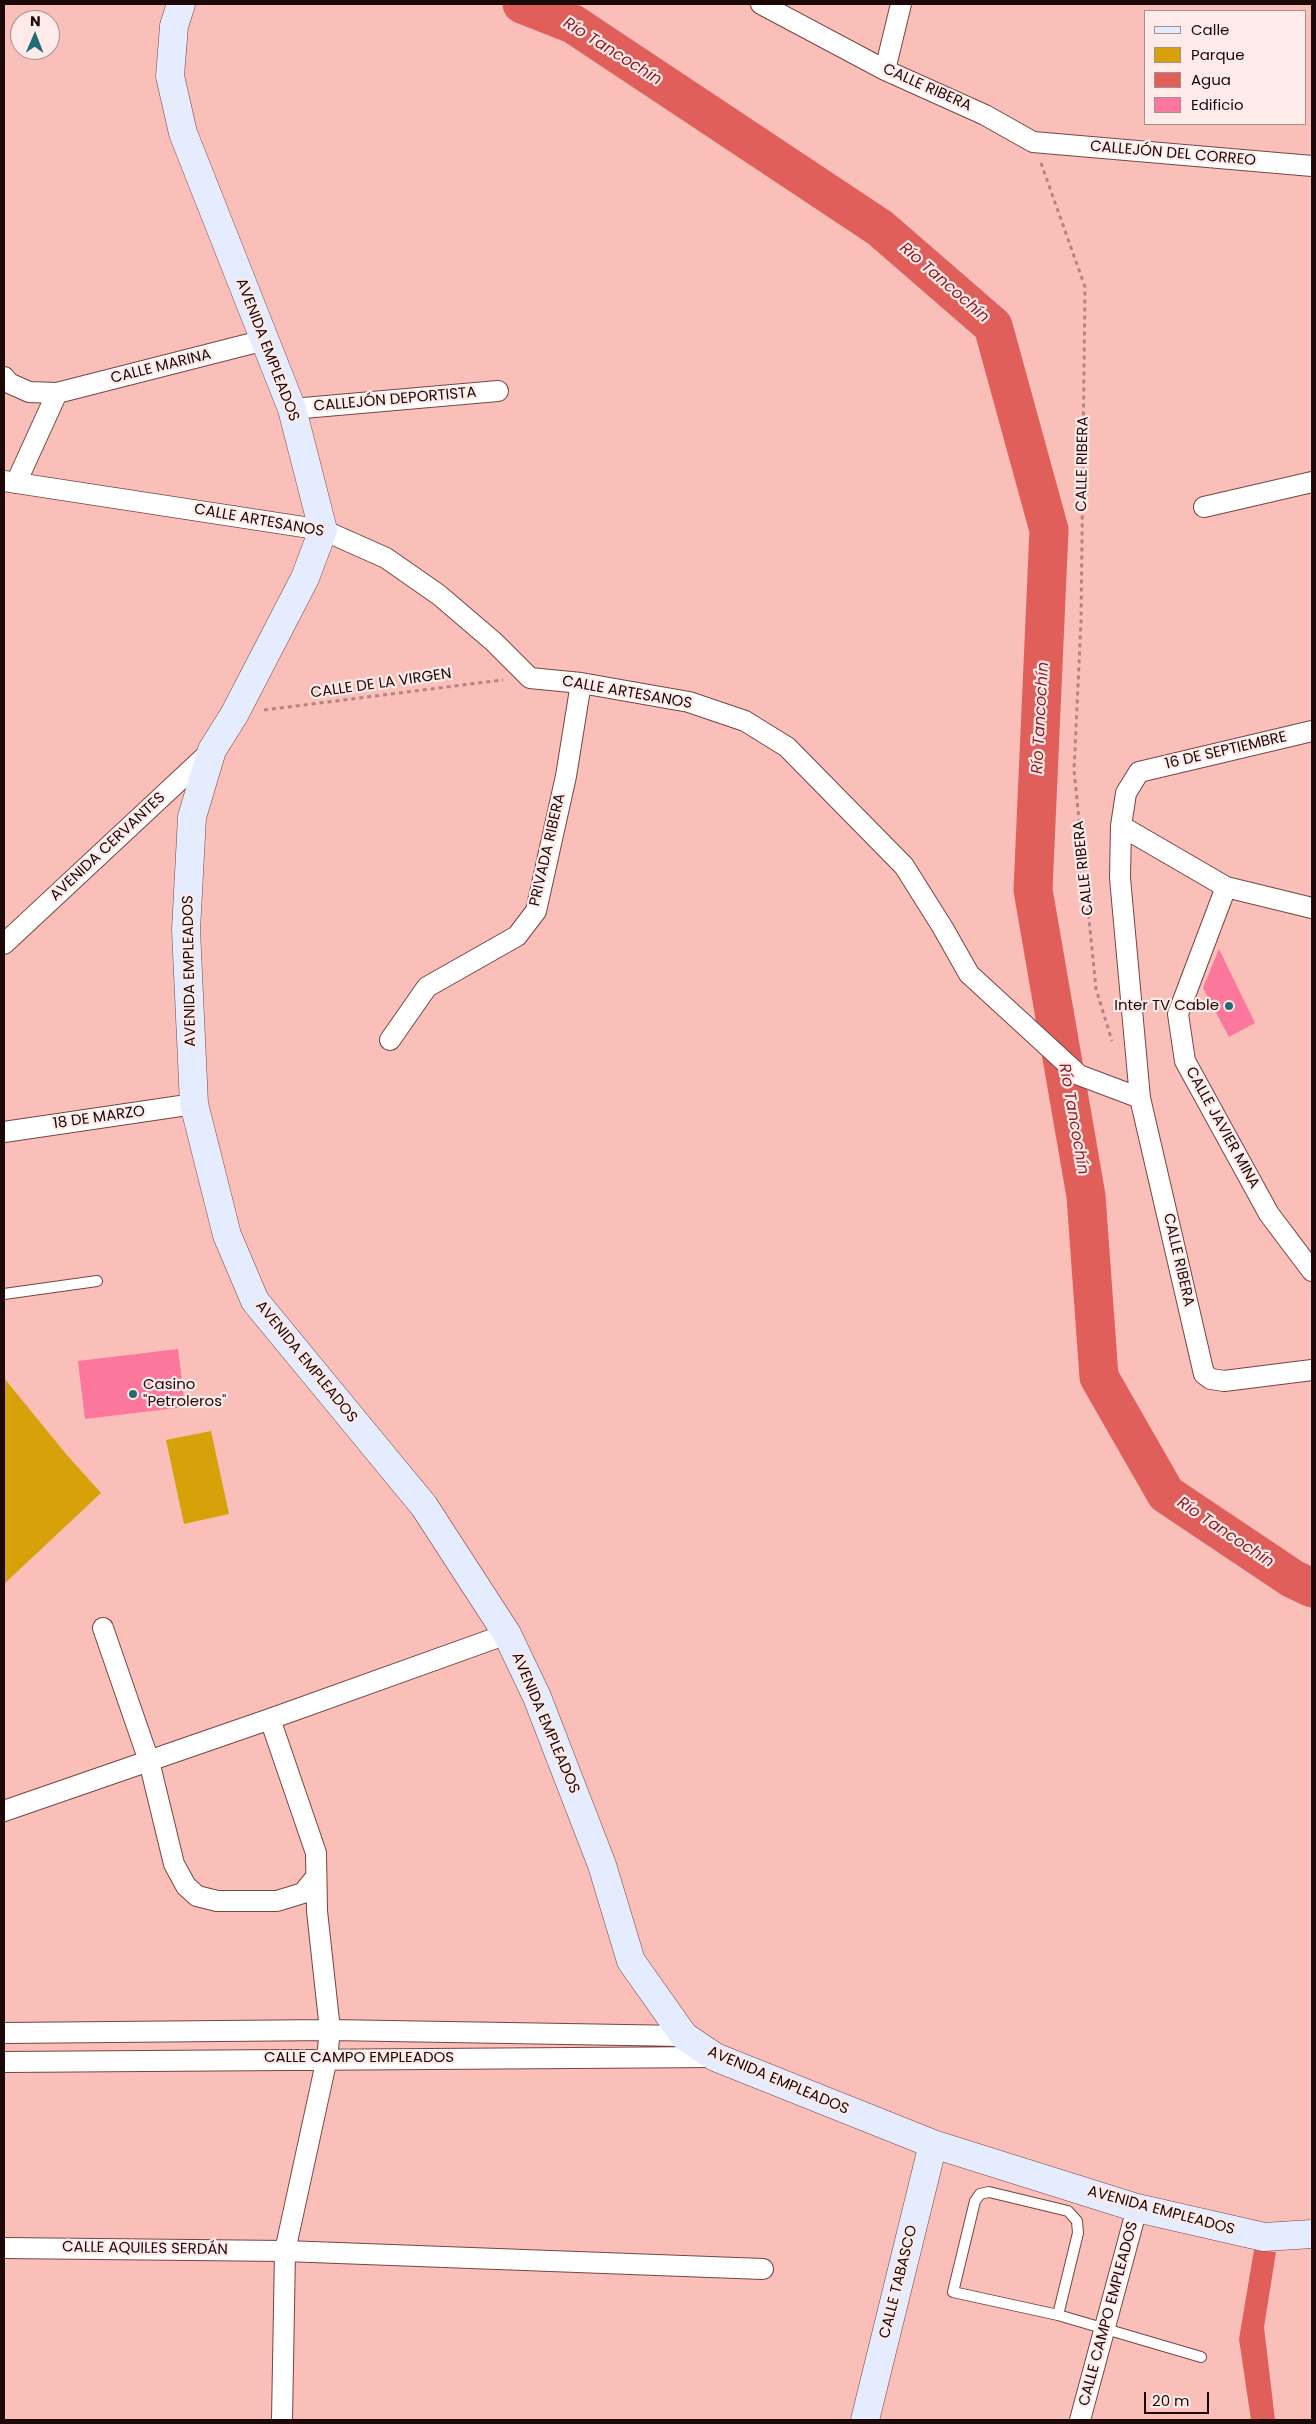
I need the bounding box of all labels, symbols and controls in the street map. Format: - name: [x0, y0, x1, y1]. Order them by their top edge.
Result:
- north arrow: [10, 10, 60, 60]
- legend: [1144, 10, 1306, 125]
- text: N: [30, 11, 41, 31]
- water label: Río Tancochín: [559, 14, 665, 90]
- text: Calle: [1191, 19, 1229, 40]
- text: Parque: [1191, 44, 1244, 65]
- street label: CALLE RIBERA: [880, 60, 974, 116]
- text: Agua: [1191, 69, 1231, 90]
- text: Edificio: [1191, 94, 1244, 115]
- street label: CALLEJÓN DEL CORREO: [1089, 138, 1257, 170]
- water label: Río Tancochín: [895, 239, 993, 327]
- street label: AVENIDA EMPLEADOS: [231, 276, 303, 424]
- street label: CALLE MARINA: [109, 346, 213, 388]
- street label: CALLEJÓN DEPORTISTA: [313, 384, 477, 416]
- street label: CALLE RIBERA: [1073, 416, 1093, 512]
- street label: CALLE ARTESANOS: [193, 501, 325, 541]
- water label: Río Tancochín: [1028, 661, 1054, 775]
- street label: CALLE DE LA VIRGEN: [309, 665, 453, 703]
- street label: CALLE ARTESANOS: [561, 673, 693, 713]
- street label: 16 DE SEPTIEMBRE: [1163, 728, 1289, 774]
- street label: AVENIDA CERVANTES: [47, 789, 169, 905]
- street label: PRIVADA RIBERA: [526, 792, 570, 908]
- street label: CALLE RIBERA: [1070, 820, 1098, 916]
- street label: AVENIDA EMPLEADOS: [180, 895, 200, 1047]
- place label: Inter TV Cable: [1114, 997, 1219, 1015]
- marker: Inter TV Cable: [1223, 1000, 1235, 1012]
- water label: Río Tancochín: [1054, 1062, 1092, 1176]
- street label: CALLE JAVIER MINA: [1181, 1064, 1263, 1192]
- street label: 18 DE MARZO: [52, 1103, 146, 1133]
- street label: CALLE RIBERA: [1159, 1212, 1197, 1308]
- street label: AVENIDA EMPLEADOS: [251, 1297, 361, 1427]
- place label: Casino "Petroleros": [143, 1376, 226, 1411]
- marker: Casino "Petroleros": [127, 1388, 139, 1400]
- water label: Río Tancochín: [1173, 1494, 1277, 1572]
- street label: AVENIDA EMPLEADOS: [507, 1650, 583, 1796]
- street label: AVENIDA EMPLEADOS: [705, 2043, 851, 2119]
- street label: CALLE CAMPO EMPLEADOS: [264, 2049, 454, 2067]
- street label: AVENIDA EMPLEADOS: [1085, 2183, 1237, 2239]
- street label: CALLE CAMPO EMPLEADOS: [1076, 2220, 1142, 2408]
- street label: CALLE TABASCO: [876, 2224, 922, 2340]
- street label: CALLE AQUILES SERDÁN: [62, 2239, 228, 2259]
- scale bar: [1146, 2382, 1211, 2414]
- text: 20 m: [1152, 2390, 1190, 2411]

